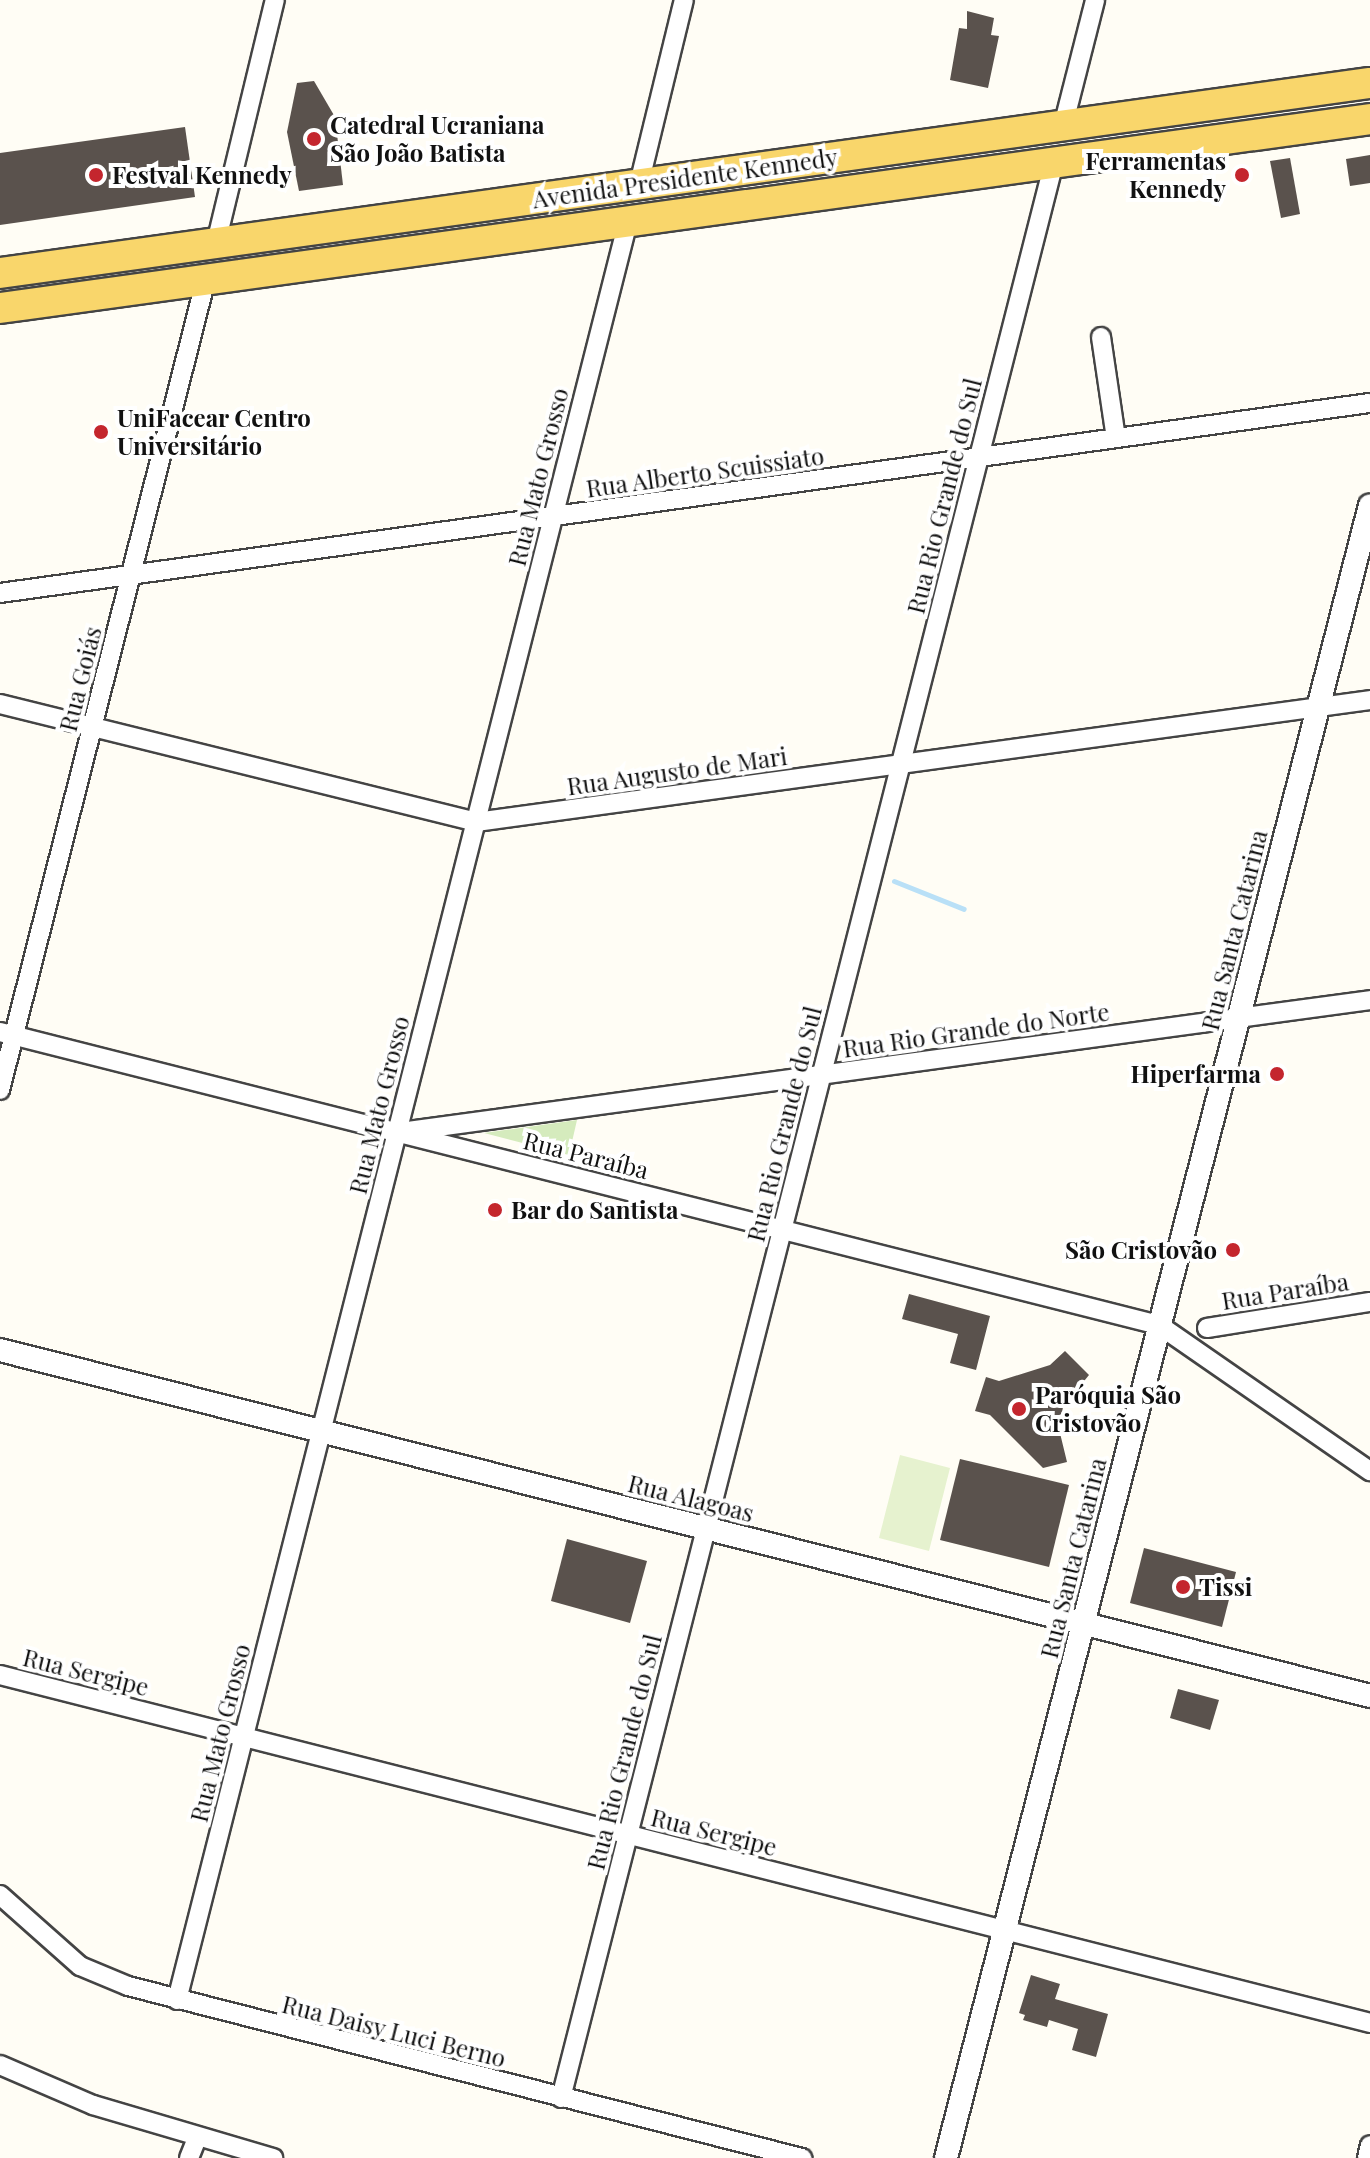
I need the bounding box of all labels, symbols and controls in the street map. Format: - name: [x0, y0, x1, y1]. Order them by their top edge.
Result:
- place label: Catedral Ucraniana São João Batista: [330, 111, 544, 167]
- marker: Catedral Ucraniana São João Batista: [305, 130, 323, 148]
- street label: Avenida Presidente Kennedy: [531, 142, 839, 214]
- place label: Ferramentas Kennedy: [1085, 147, 1226, 203]
- place label: Festval Kennedy: [112, 161, 292, 189]
- marker: Festval Kennedy: [87, 166, 105, 184]
- marker: Ferramentas Kennedy: [1233, 166, 1251, 184]
- street label: Rua Rio Grande do Sul: [901, 375, 987, 617]
- street label: Rua Mato Grosso: [502, 385, 574, 569]
- place label: UniFacear Centro Universitário: [117, 404, 311, 460]
- marker: UniFacear Centro Universitário: [92, 423, 110, 441]
- street label: Rua Alberto Scuissiato: [584, 441, 826, 503]
- street label: Rua Goiás: [53, 624, 107, 734]
- street label: Rua Augusto de Mari: [564, 741, 790, 801]
- street label: Rua Santa Catarina: [1195, 827, 1273, 1033]
- street label: Rua Rio Grande do Norte: [841, 997, 1111, 1063]
- street label: Rua Rio Grande do Sul: [741, 1003, 827, 1245]
- street label: Rua Mato Grosso: [343, 1013, 415, 1197]
- place label: Hiperfarma: [1131, 1060, 1261, 1088]
- marker: Hiperfarma: [1268, 1065, 1286, 1083]
- street label: Rua Paraíba: [520, 1125, 652, 1185]
- place label: Bar do Santista: [511, 1196, 679, 1224]
- marker: Bar do Santista: [486, 1201, 504, 1219]
- place label: São Cristovão: [1065, 1236, 1217, 1264]
- marker: São Cristovão: [1224, 1241, 1242, 1259]
- street label: Rua Paraíba: [1219, 1267, 1351, 1315]
- place label: Paróquia São Cristovão: [1035, 1381, 1181, 1437]
- marker: Paróquia São Cristovão: [1010, 1400, 1028, 1418]
- street label: Rua Santa Catarina: [1034, 1455, 1112, 1661]
- street label: Rua Alagoas: [625, 1468, 757, 1528]
- place label: Tissi: [1199, 1573, 1252, 1601]
- marker: Tissi: [1174, 1578, 1192, 1596]
- street label: Rua Rio Grande do Sul: [581, 1631, 667, 1873]
- street label: Rua Mato Grosso: [184, 1641, 256, 1825]
- street label: Rua Sergipe: [20, 1642, 152, 1702]
- street label: Rua Sergipe: [648, 1802, 780, 1862]
- street label: Rua Daisy Luci Berno: [279, 1989, 509, 2073]

